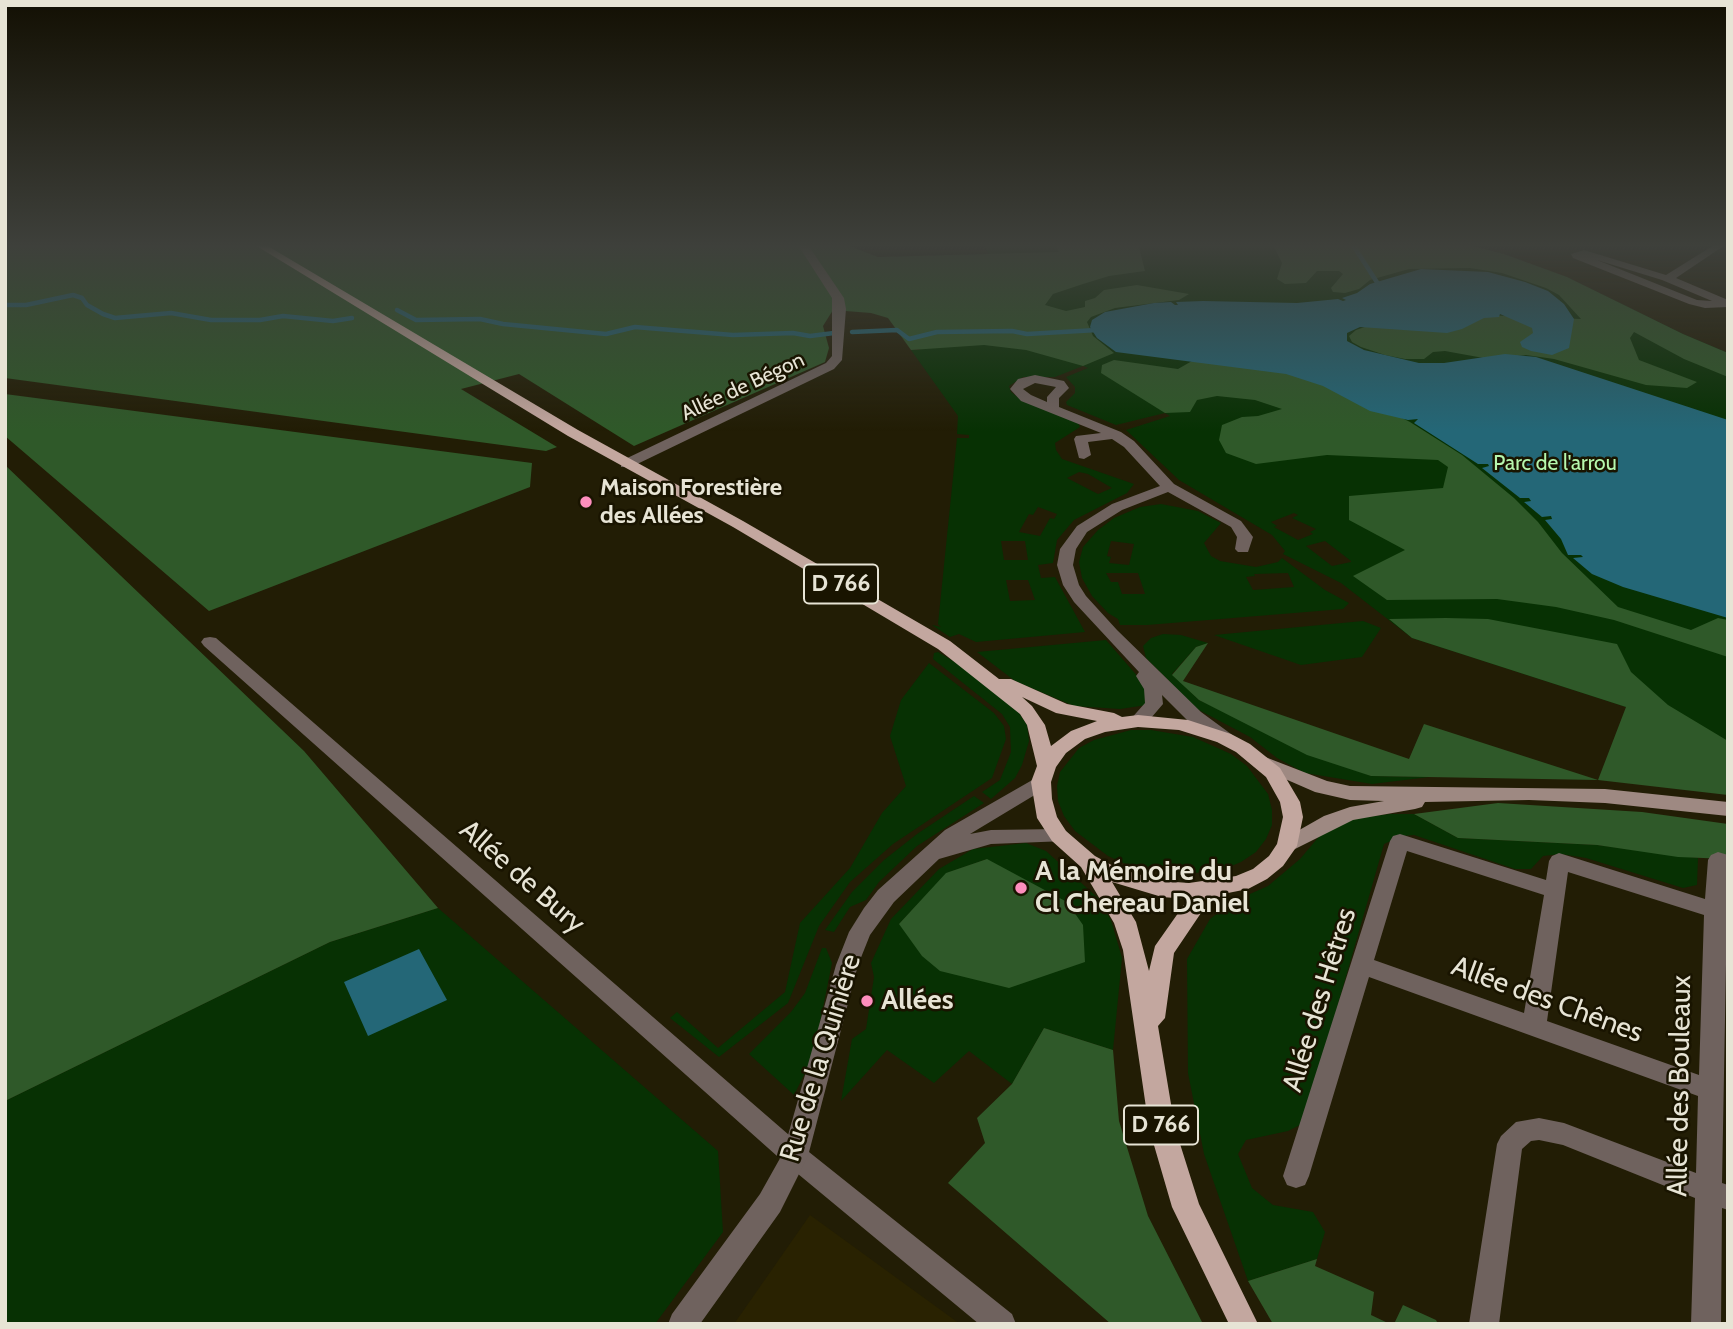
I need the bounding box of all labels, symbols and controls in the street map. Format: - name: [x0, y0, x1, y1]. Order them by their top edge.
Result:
- street label: Allée de Bégon: [677, 347, 809, 427]
- park label: Parc de l'arrou: [1493, 451, 1617, 477]
- place label: Maison Forestière des Allées: [600, 474, 782, 530]
- marker: Maison Forestière des Allées: [578, 494, 594, 510]
- road number: D 766: [804, 564, 878, 604]
- street label: Allée de Bury: [452, 813, 592, 941]
- place label: A la Mémoire du Cl Chereau Daniel: [1035, 855, 1249, 921]
- marker: A la Mémoire du Cl Chereau Daniel: [1013, 880, 1029, 896]
- street label: Allée des Hêtres: [1276, 904, 1364, 1096]
- street label: Rue de la Quinière: [773, 950, 869, 1166]
- street label: Allée des Chênes: [1447, 950, 1647, 1050]
- street label: Allée des Bouleaux: [1661, 975, 1699, 1197]
- place label: Allées: [881, 984, 954, 1018]
- marker: Allées: [859, 993, 875, 1009]
- road number: D 766: [1124, 1106, 1198, 1144]

